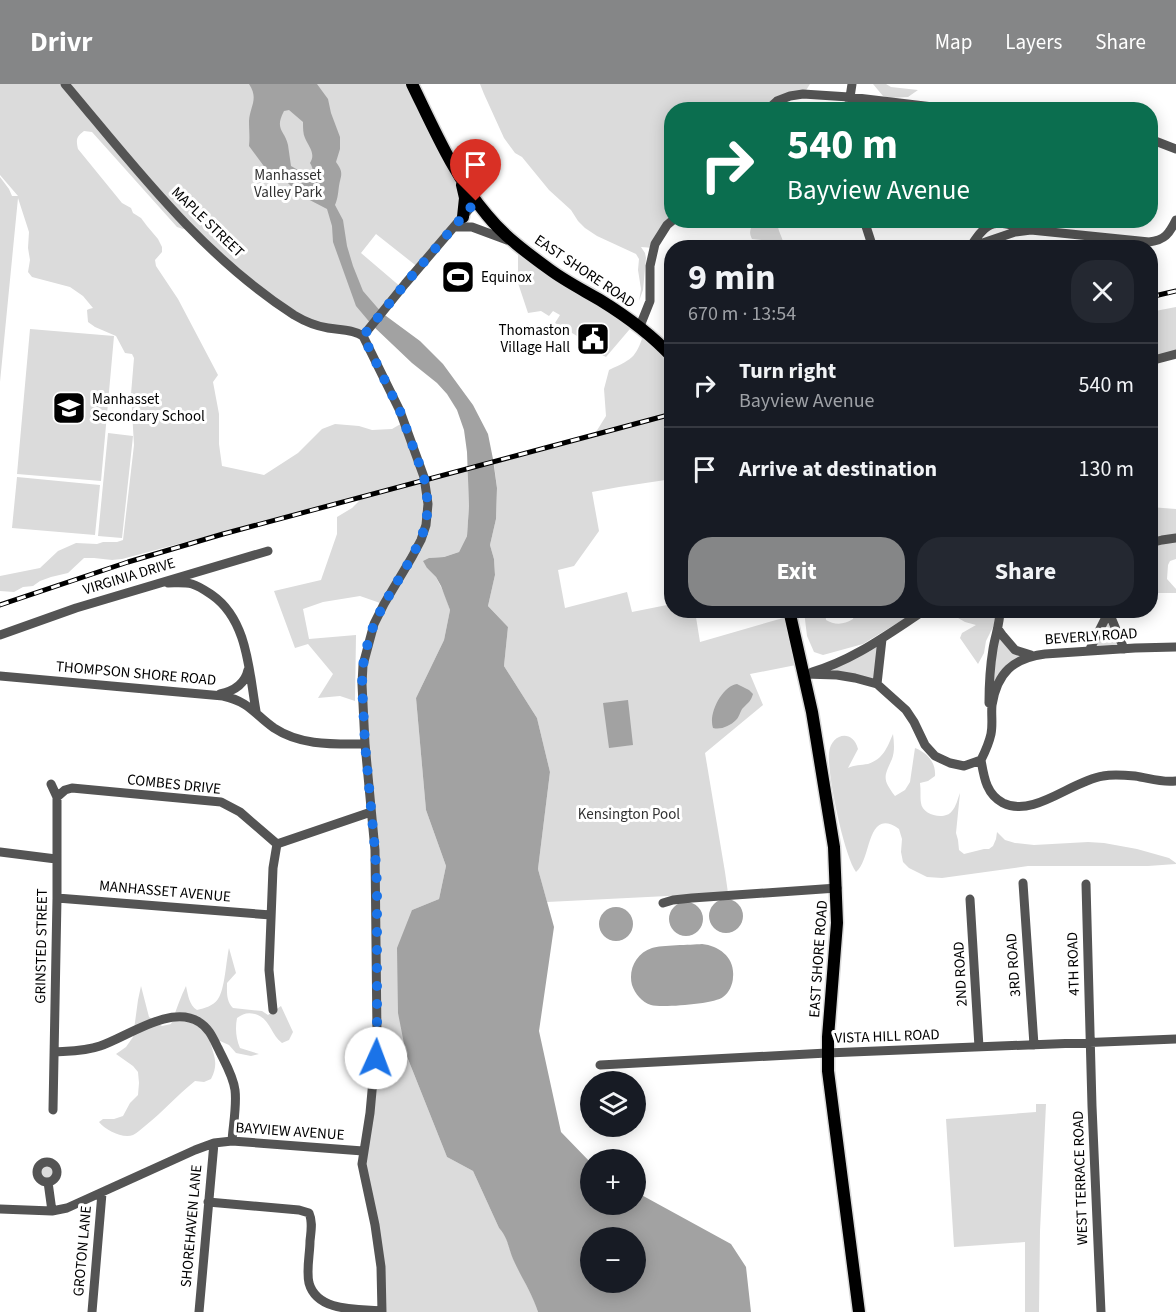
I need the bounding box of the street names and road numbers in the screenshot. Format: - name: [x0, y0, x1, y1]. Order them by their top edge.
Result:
- street label: MAPLE STREET: [167, 182, 249, 263]
- street label: EAST SHORE ROAD: [530, 230, 639, 313]
- street label: VIRGINIA DRIVE: [80, 552, 178, 600]
- street label: BEVERLY ROAD: [1044, 623, 1138, 650]
- street label: THOMPSON SHORE ROAD: [55, 656, 217, 691]
- street label: COMBES DRIVE: [126, 769, 222, 800]
- street label: MANHASSET AVENUE: [98, 875, 232, 908]
- street label: GRINSTED STREET: [30, 888, 53, 1004]
- street label: EAST SHORE ROAD: [804, 900, 833, 1018]
- street label: 3RD ROAD: [1001, 932, 1026, 998]
- street label: 4TH ROAD: [1062, 932, 1085, 996]
- street label: 2ND ROAD: [948, 941, 973, 1007]
- street label: VISTA HILL ROAD: [834, 1024, 940, 1049]
- street label: WEST TERRACE ROAD: [1068, 1110, 1093, 1246]
- street label: BAYVIEW AVENUE: [235, 1117, 345, 1146]
- street label: SHOREHAVEN LANE: [176, 1164, 207, 1288]
- street label: GROTON LANE: [68, 1205, 97, 1297]

